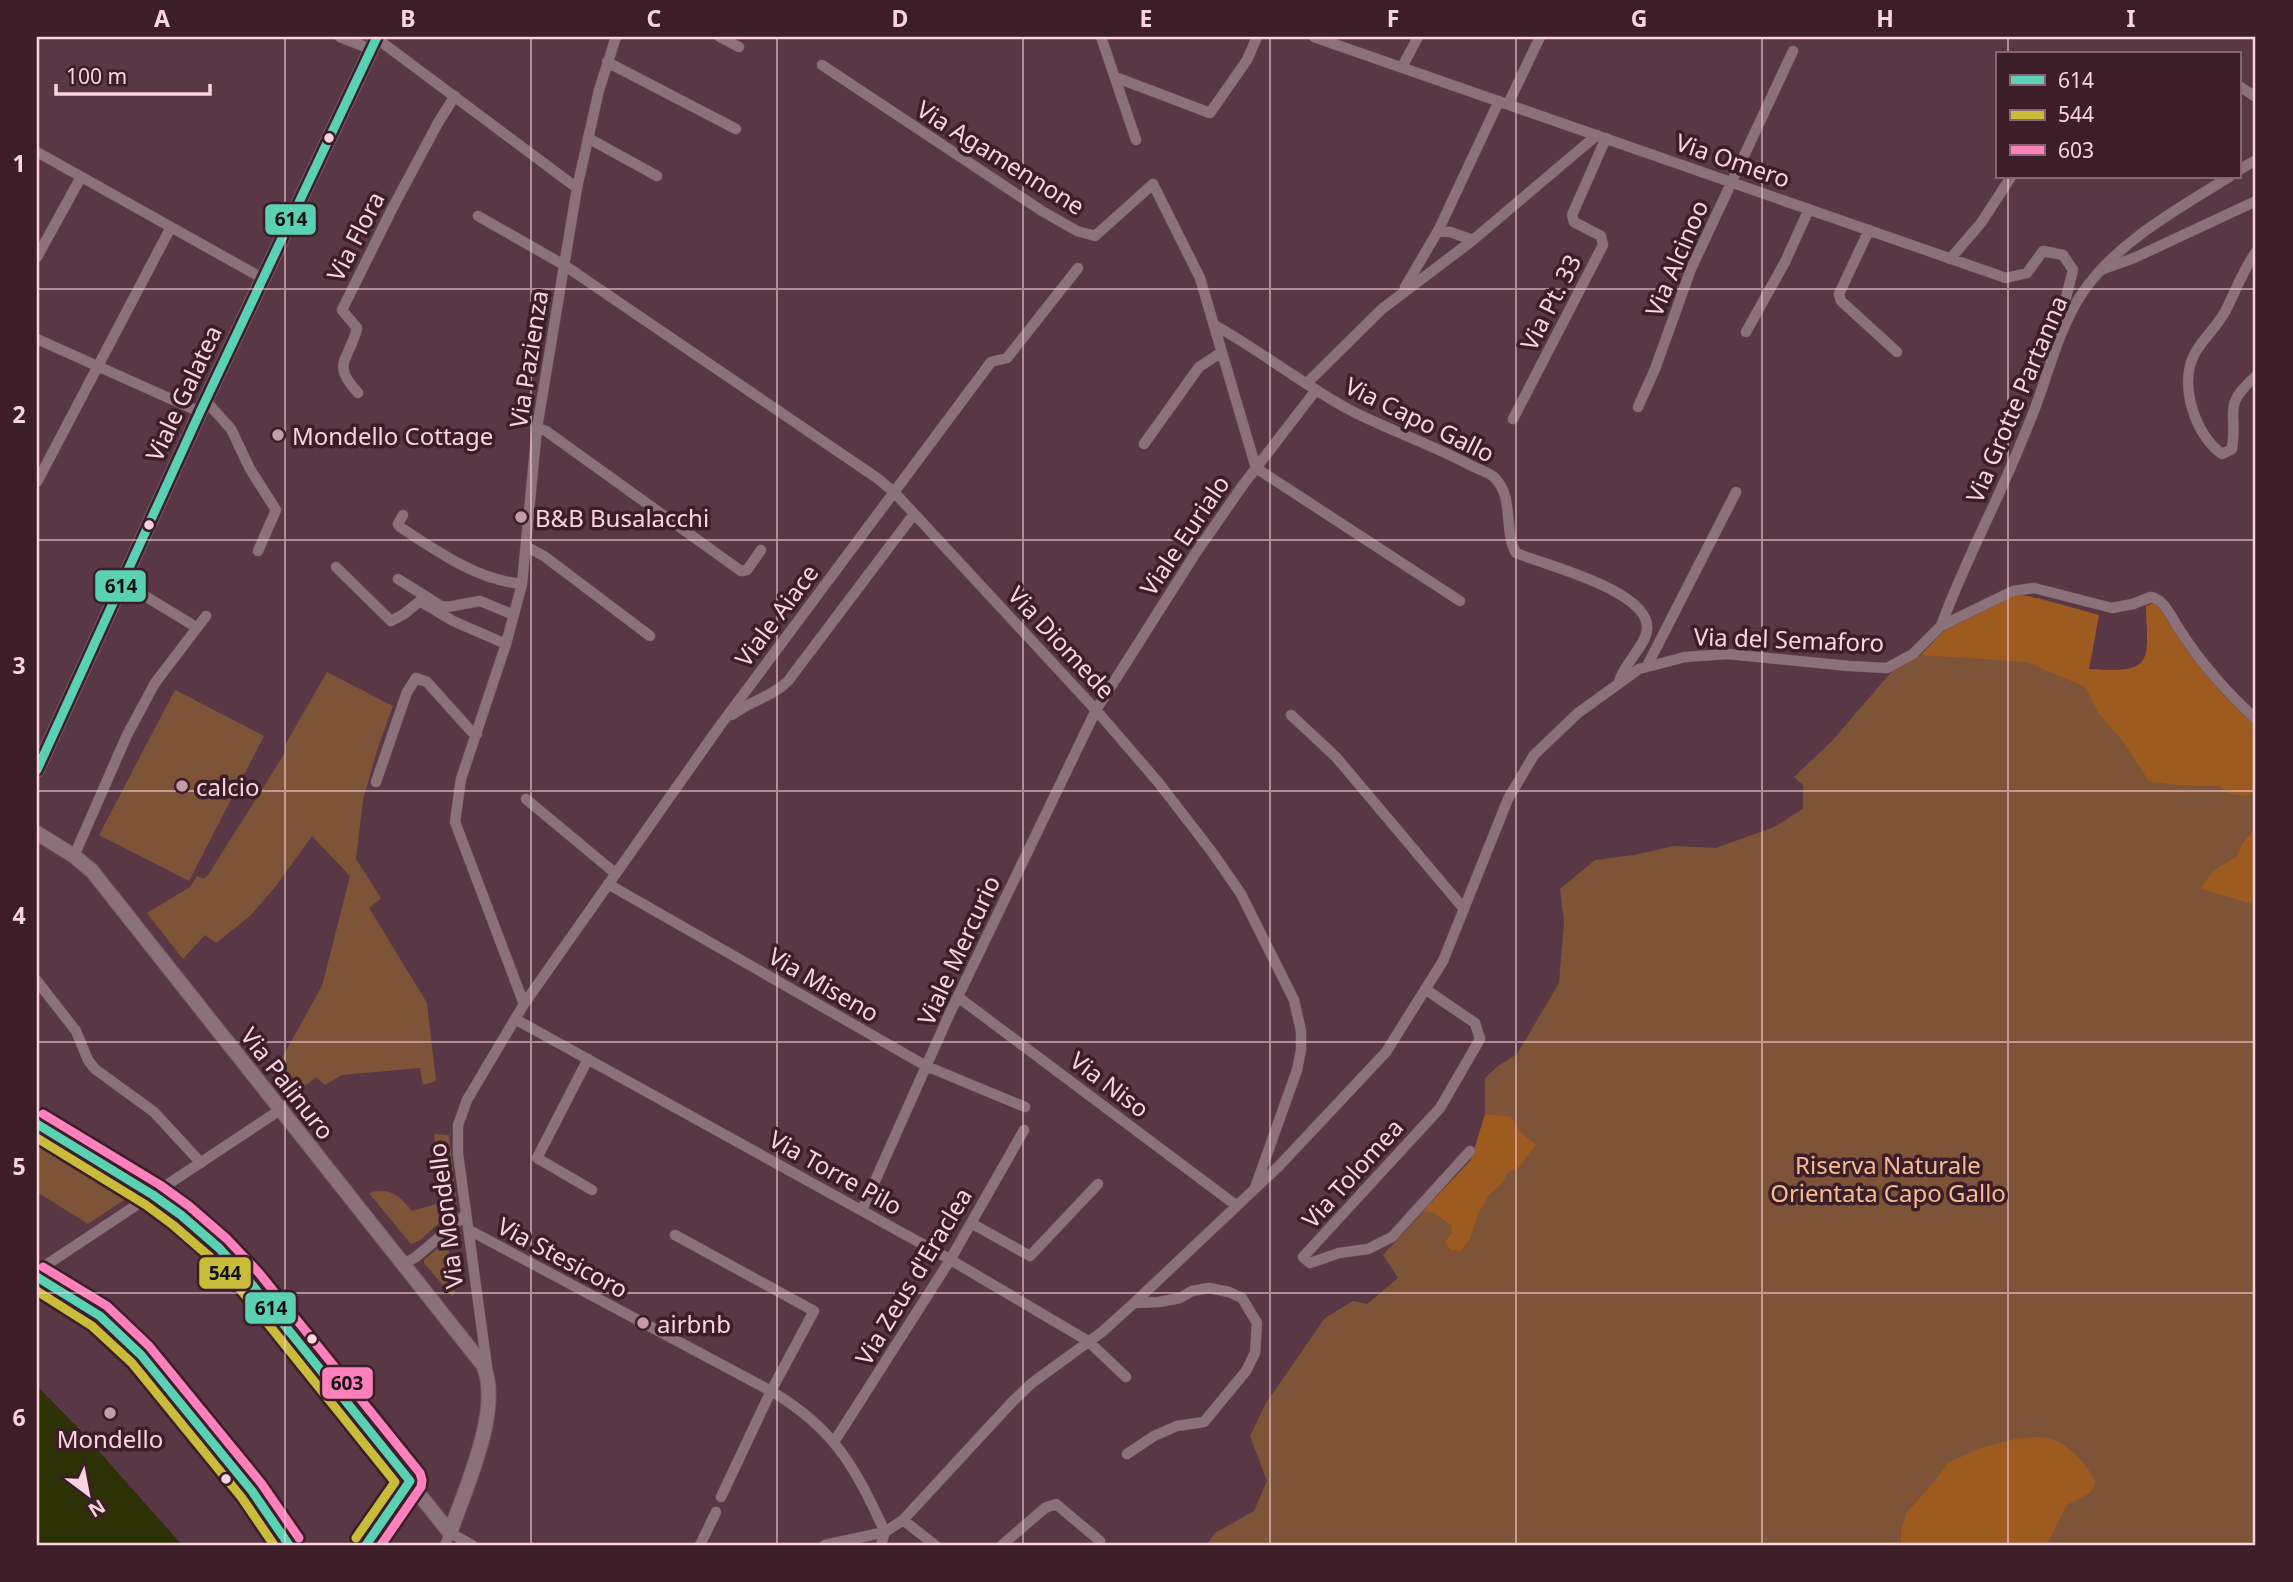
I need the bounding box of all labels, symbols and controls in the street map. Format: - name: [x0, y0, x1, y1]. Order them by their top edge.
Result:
- text: A: [154, 2, 170, 34]
- text: B: [400, 2, 416, 34]
- text: C: [647, 2, 662, 34]
- text: D: [892, 2, 908, 34]
- text: E: [1140, 2, 1152, 34]
- text: F: [1387, 2, 1399, 34]
- text: G: [1631, 2, 1647, 34]
- text: H: [1876, 2, 1894, 34]
- text: I: [2127, 2, 2136, 34]
- scale bar: [56, 52, 210, 96]
- legend: [1996, 52, 2240, 178]
- text: 100 m: [66, 62, 127, 90]
- text: 614: [2058, 66, 2094, 94]
- street label: Via Agamennone: [911, 92, 1091, 222]
- text: 544: [2058, 100, 2094, 128]
- street label: Via Omero: [1671, 125, 1795, 195]
- unlabelled marker: [322, 131, 336, 145]
- text: 603: [2058, 136, 2094, 164]
- text: 1: [12, 147, 26, 179]
- street label: Via Flora: [318, 186, 392, 286]
- street label: Via Alcinoo: [1637, 195, 1715, 321]
- line badge: 614: [264, 203, 317, 236]
- text: 614: [275, 206, 307, 232]
- street label: Via Pt. 33: [1512, 248, 1588, 356]
- street label: Via Pazienza: [501, 288, 555, 430]
- street label: Via Grotte Partanna: [1957, 290, 2075, 508]
- street label: Viale Galatea: [137, 320, 229, 466]
- street label: Via Capo Gallo: [1340, 369, 1500, 469]
- text: 2: [12, 398, 26, 430]
- place label: Mondello Cottage: [292, 419, 493, 452]
- marker: Mondello Cottage: [270, 427, 286, 443]
- street label: Viale Eurialo: [1132, 468, 1236, 602]
- place label: B&B Busalacchi: [535, 501, 709, 534]
- marker: B&B Busalacchi: [513, 509, 529, 525]
- unlabelled marker: [142, 518, 156, 532]
- street label: Viale Aiace: [727, 557, 825, 673]
- line badge: 614: [94, 569, 147, 603]
- text: 614: [105, 573, 137, 599]
- street label: Via Diomede: [1001, 579, 1123, 705]
- street label: Via del Semaforo: [1693, 619, 1885, 659]
- text: 3: [12, 649, 26, 681]
- place label: calcio: [196, 770, 259, 803]
- marker: calcio: [174, 778, 190, 794]
- street label: Viale Mercurio: [909, 870, 1007, 1030]
- text: 4: [12, 899, 26, 931]
- street label: Via Miseno: [763, 939, 885, 1029]
- street label: Via Palinuro: [234, 1020, 342, 1146]
- street label: Via Niso: [1064, 1044, 1156, 1124]
- street label: Via Tolomea: [1294, 1111, 1410, 1235]
- street label: Via Torre Pilo: [764, 1122, 908, 1222]
- street label: Via Mondello: [420, 1141, 470, 1291]
- park label: Riserva Naturale Orientata Capo Gallo: [1770, 1148, 2006, 1209]
- text: 5: [12, 1150, 26, 1182]
- street label: Via Zeus d'Eraclea: [847, 1181, 979, 1371]
- street label: Via Stesicoro: [492, 1209, 634, 1305]
- line badge: 544: [198, 1256, 252, 1290]
- text: 544: [209, 1260, 241, 1286]
- line badge: 614: [244, 1291, 297, 1325]
- text: 614: [255, 1295, 287, 1321]
- place label: airbnb: [657, 1307, 731, 1340]
- marker: airbnb: [635, 1315, 651, 1331]
- unlabelled marker: [305, 1332, 319, 1346]
- line badge: 603: [321, 1366, 374, 1400]
- text: 603: [331, 1370, 363, 1396]
- text: 6: [12, 1401, 26, 1433]
- marker: Mondello: [102, 1405, 118, 1421]
- place label: Mondello: [57, 1422, 163, 1455]
- north arrow: [52, 1460, 122, 1530]
- unlabelled marker: [219, 1472, 233, 1486]
- text: N: [84, 1493, 110, 1524]

